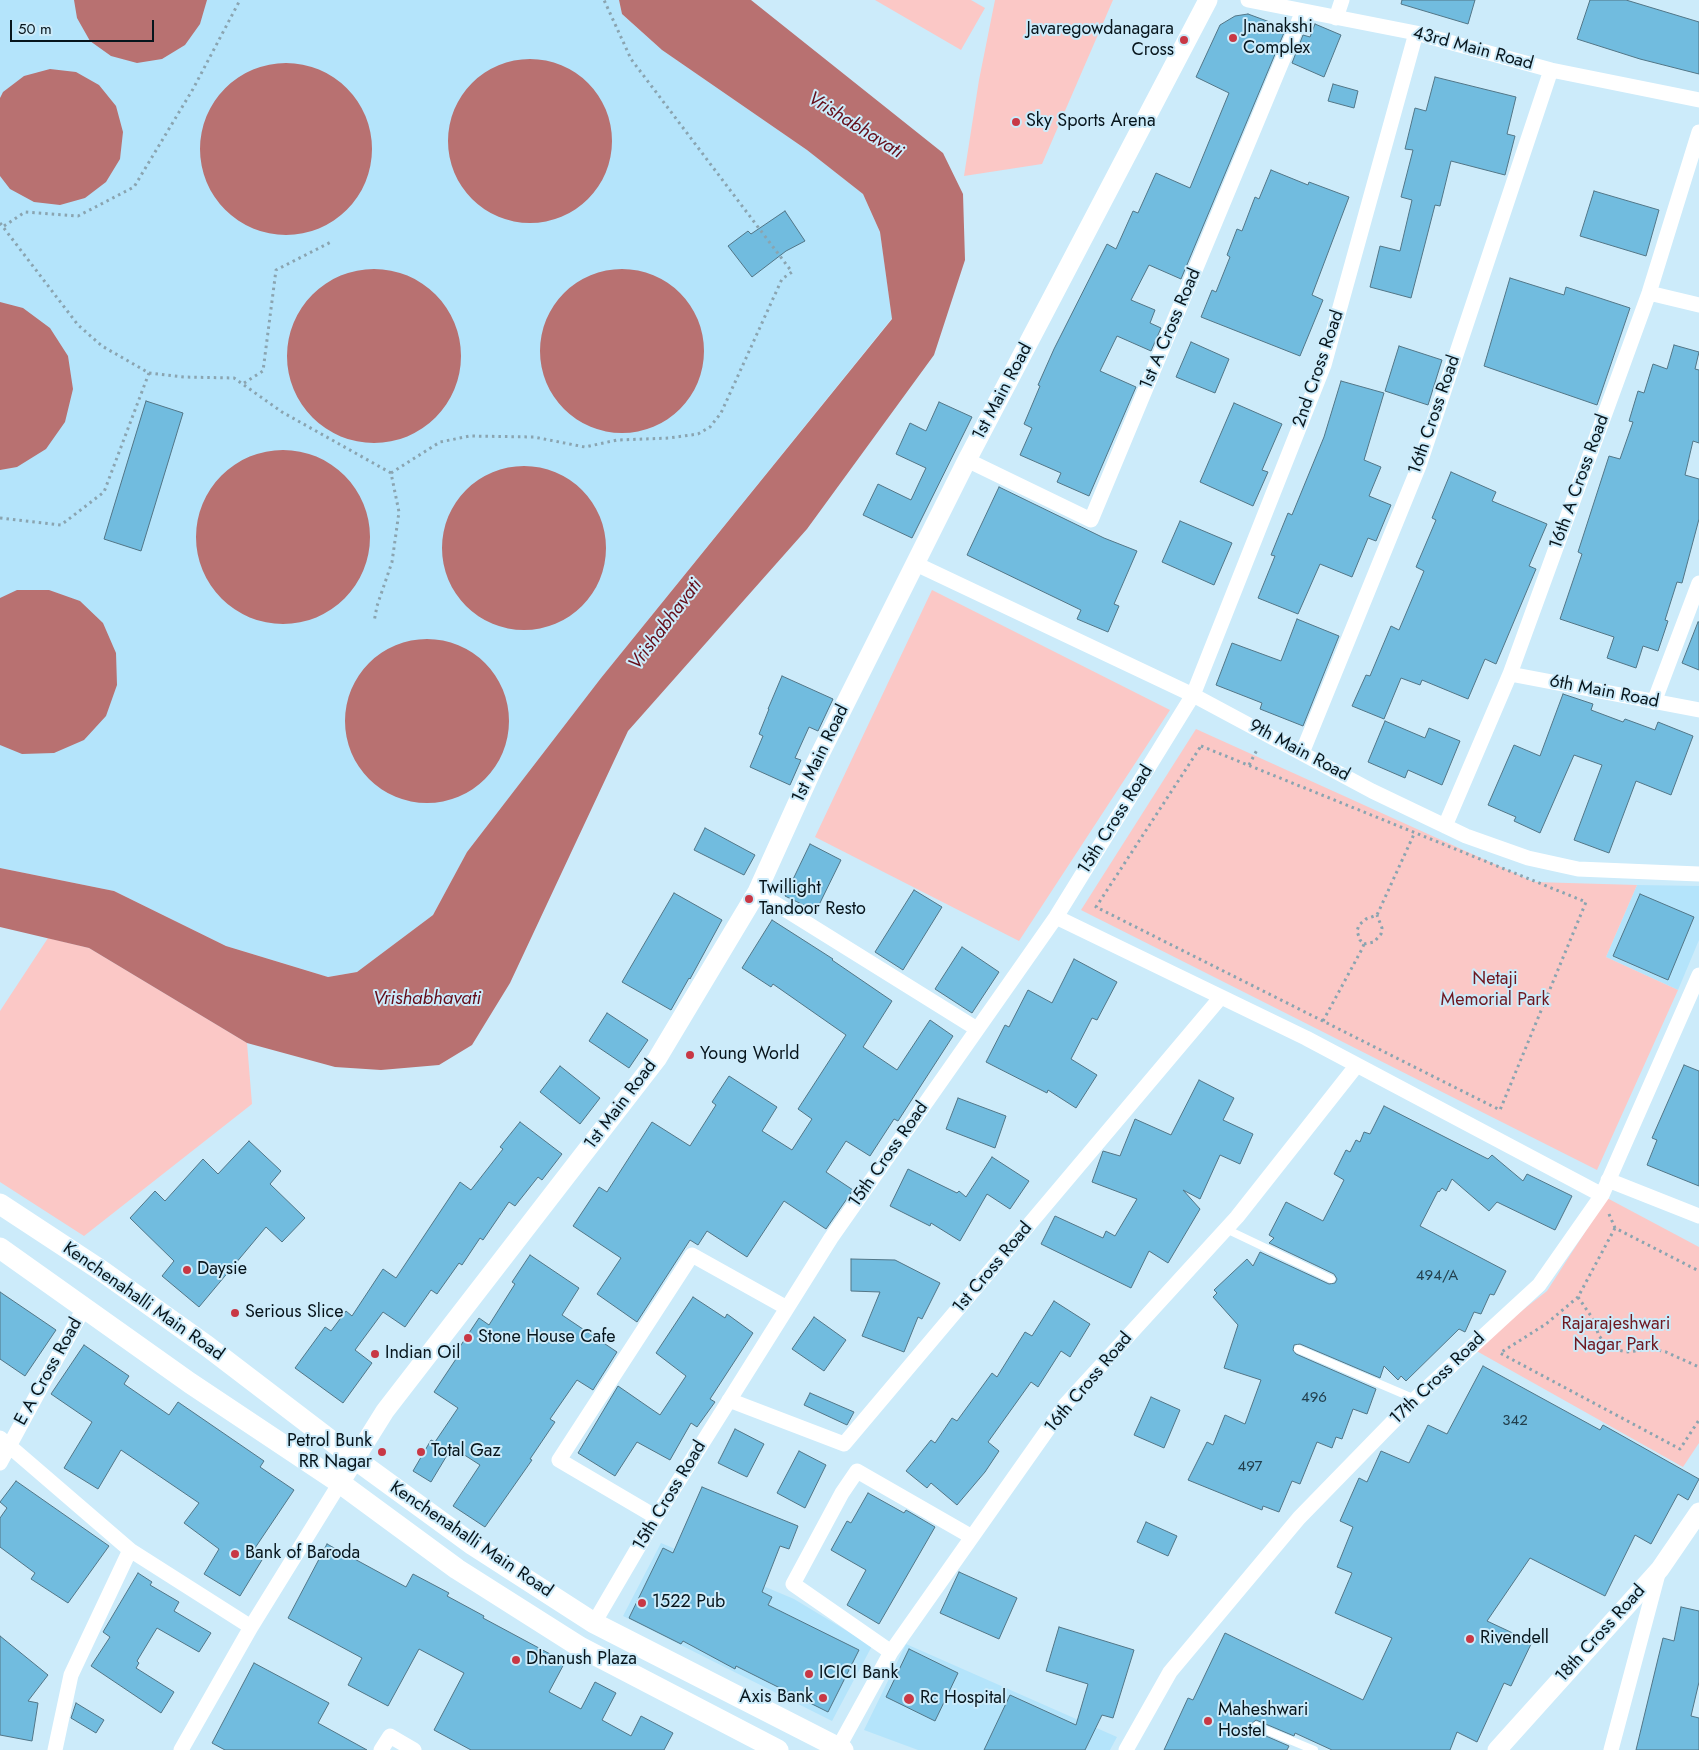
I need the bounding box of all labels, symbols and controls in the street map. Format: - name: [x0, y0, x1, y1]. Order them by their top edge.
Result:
- scale bar: [12, 10, 156, 42]
- place label: Jnanakshi Complex: [1243, 17, 1313, 59]
- text: 50 m: [18, 18, 52, 40]
- place label: Javaregowdanagara Cross: [1027, 19, 1174, 62]
- street label: 43rd Main Road: [1410, 23, 1536, 75]
- marker: Jnanakshi Complex: [1227, 32, 1239, 44]
- marker: Javaregowdanagara Cross: [1178, 34, 1190, 46]
- water label: Vrishabhavati: [803, 88, 907, 164]
- place label: Sky Sports Arena: [1026, 111, 1156, 133]
- marker: Sky Sports Arena: [1010, 116, 1022, 128]
- street label: 1st A Cross Road: [1136, 265, 1206, 393]
- street label: 2nd Cross Road: [1289, 308, 1349, 430]
- street label: 1st Main Road: [968, 340, 1038, 444]
- street label: 16th Cross Road: [1405, 353, 1465, 477]
- street label: 16th A Cross Road: [1546, 412, 1614, 552]
- water label: Vrishabhavati: [624, 575, 708, 675]
- street label: 6th Main Road: [1547, 671, 1661, 713]
- street label: 1st Main Road: [788, 701, 854, 807]
- street label: 9th Main Road: [1245, 715, 1353, 787]
- street label: 15th Cross Road: [1074, 762, 1158, 878]
- place label: Twillight Tandoor Resto: [759, 878, 866, 921]
- marker: Twillight Tandoor Resto: [743, 893, 755, 905]
- park label: Netaji Memorial Park: [1441, 969, 1549, 1012]
- water label: Vrishabhavati: [373, 988, 481, 1010]
- place label: Young World: [700, 1044, 799, 1066]
- marker: Young World: [684, 1049, 696, 1061]
- street label: 1st Main Road: [580, 1056, 662, 1154]
- street label: 15th Cross Road: [845, 1098, 933, 1212]
- street label: 1st Cross Road: [949, 1218, 1037, 1318]
- street label: Kenchenahalli Main Road: [58, 1238, 228, 1366]
- place label: Daysie: [197, 1259, 247, 1281]
- marker: Daysie: [181, 1264, 193, 1276]
- house number: 494/A: [1416, 1267, 1458, 1285]
- place label: Serious Slice: [245, 1302, 343, 1324]
- marker: Serious Slice: [229, 1307, 241, 1319]
- park label: Rajarajeshwari Nagar Park: [1562, 1314, 1670, 1356]
- street label: E A Cross Road: [11, 1315, 87, 1429]
- place label: Stone House Cafe: [478, 1327, 616, 1349]
- street label: 16th Cross Road: [1041, 1328, 1137, 1438]
- street label: 17th Cross Road: [1386, 1328, 1490, 1430]
- marker: Stone House Cafe: [462, 1332, 474, 1344]
- place label: Indian Oil: [385, 1343, 460, 1365]
- marker: Indian Oil: [369, 1348, 381, 1360]
- house number: 496: [1301, 1389, 1327, 1407]
- house number: 342: [1502, 1412, 1528, 1430]
- place label: Petrol Bunk RR Nagar: [287, 1431, 372, 1474]
- street label: 15th Cross Road: [629, 1437, 711, 1555]
- place label: Total Gaz: [431, 1441, 501, 1463]
- marker: Petrol Bunk RR Nagar: [376, 1446, 388, 1458]
- marker: Total Gaz: [415, 1446, 427, 1458]
- house number: 497: [1238, 1458, 1262, 1476]
- street label: Kenchenahalli Main Road: [385, 1477, 557, 1603]
- place label: Bank of Baroda: [245, 1543, 360, 1565]
- marker: Bank of Baroda: [229, 1548, 241, 1560]
- street label: 18th Cross Road: [1552, 1581, 1650, 1687]
- place label: 1522 Pub: [652, 1592, 725, 1614]
- marker: 1522 Pub: [636, 1597, 648, 1609]
- place label: Rivendell: [1480, 1628, 1549, 1650]
- marker: Rivendell: [1464, 1633, 1476, 1645]
- place label: Dhanush Plaza: [526, 1649, 637, 1671]
- marker: Dhanush Plaza: [510, 1654, 522, 1666]
- place label: ICICI Bank: [819, 1663, 898, 1685]
- marker: ICICI Bank: [803, 1668, 815, 1680]
- place label: Axis Bank: [739, 1687, 813, 1709]
- place label: Rc Hospital: [920, 1688, 1006, 1710]
- marker: Axis Bank: [817, 1692, 829, 1704]
- marker: Rc Hospital: [902, 1692, 916, 1706]
- place label: Maheshwari Hostel: [1218, 1700, 1308, 1742]
- marker: Maheshwari Hostel: [1202, 1715, 1214, 1727]

